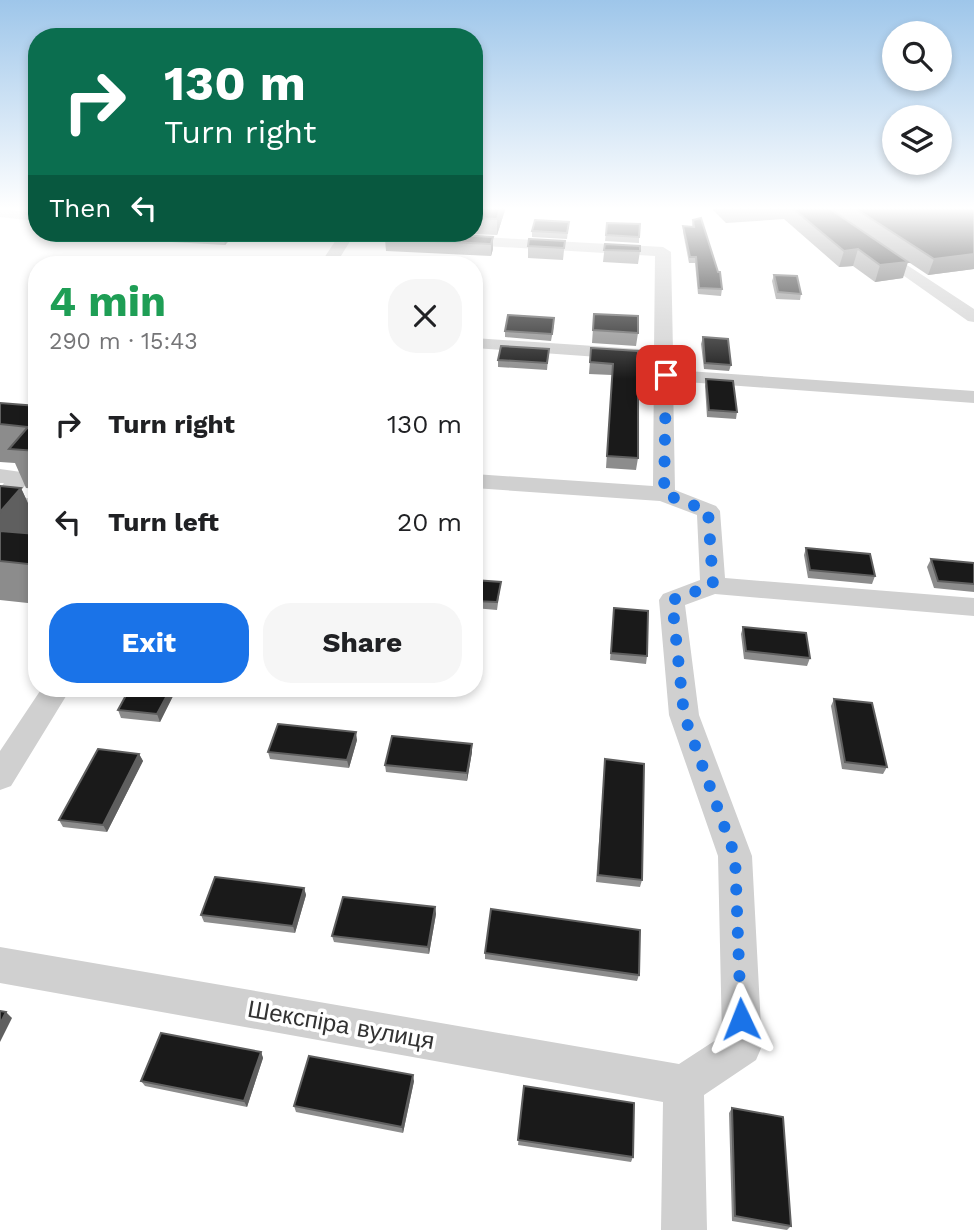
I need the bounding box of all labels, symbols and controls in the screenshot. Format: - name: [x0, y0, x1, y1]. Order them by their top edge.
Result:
- map controls: [882, 21, 952, 175]
- button: search: [882, 21, 952, 91]
- text: 130 m: [164, 54, 306, 112]
- icon: right: [49, 56, 140, 147]
- button: layers: [882, 105, 952, 175]
- text: Turn right: [164, 113, 316, 151]
- icon: left: [125, 189, 163, 227]
- text: Then: [49, 193, 111, 223]
- text: 4 min: [49, 277, 166, 326]
- button: close: [388, 279, 462, 353]
- text: 290 m · 15:43: [49, 328, 198, 355]
- pin: [636, 345, 696, 405]
- icon: arrive: [647, 356, 685, 394]
- icon: right: [49, 405, 87, 443]
- text: Turn right: [108, 409, 235, 439]
- text: 130 m: [387, 409, 462, 439]
- icon: left: [49, 503, 87, 541]
- text: Turn left: [108, 507, 219, 537]
- text: 20 m: [397, 507, 462, 537]
- button: Exit: [49, 603, 249, 683]
- button: Share: [263, 603, 462, 683]
- position arrow: [704, 982, 778, 1056]
- street label: Шекспіра вулиця: [245, 995, 437, 1055]

